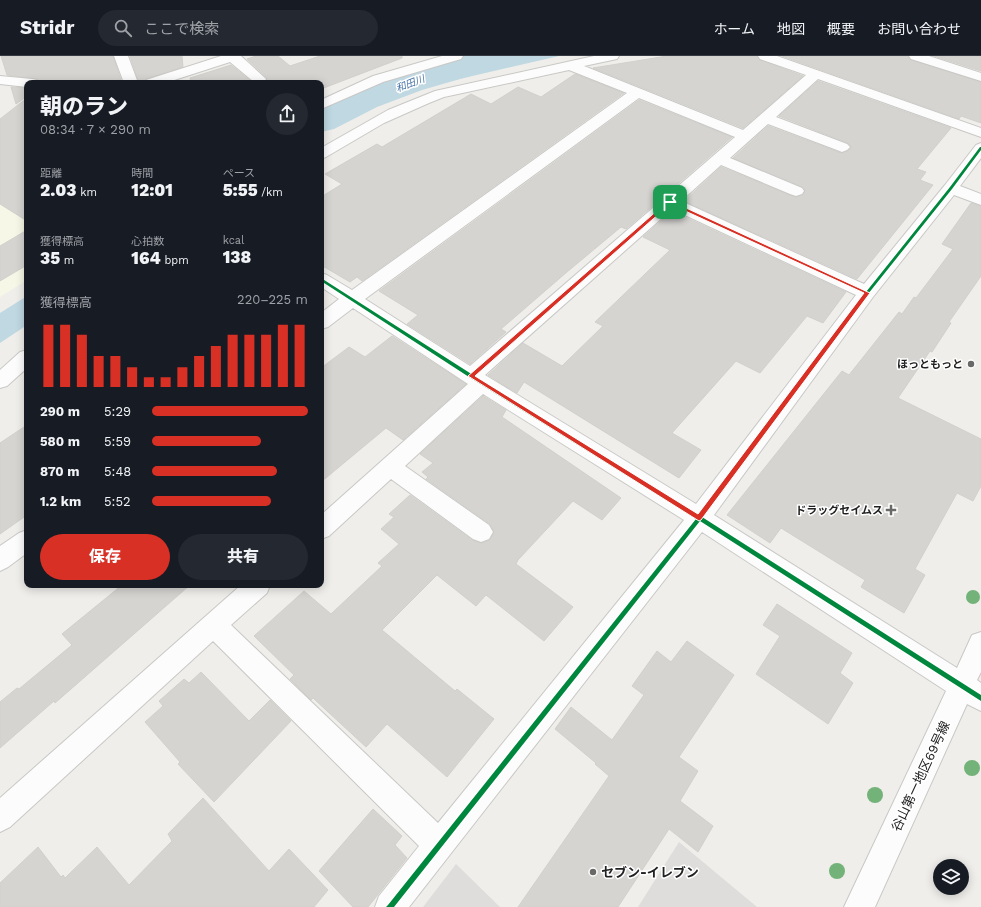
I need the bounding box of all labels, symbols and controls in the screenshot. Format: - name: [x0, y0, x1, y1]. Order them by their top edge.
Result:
- search box: [98, 10, 378, 46]
- text: Stridr: [20, 16, 74, 39]
- icon: search: [112, 17, 134, 39]
- text: ここで検索: [144, 20, 219, 38]
- text: ホーム: [713, 21, 755, 37]
- text: 地図: [777, 21, 805, 37]
- text: 概要: [827, 21, 855, 37]
- text: お問い合わせ: [877, 21, 961, 37]
- water label: 和田川: [394, 73, 427, 94]
- button: share: [266, 93, 308, 135]
- text: 朝のラン: [40, 94, 128, 119]
- text: 08:34 · 7 × 290 m: [40, 122, 151, 137]
- text: 距離: [40, 167, 62, 180]
- text: 時間: [131, 167, 153, 180]
- text: ペース: [223, 167, 255, 180]
- text: 2.03: [40, 180, 76, 200]
- text: 12:01: [131, 180, 173, 200]
- text: 5:55: [223, 180, 258, 200]
- pin: [653, 185, 687, 219]
- text: km: [76, 186, 97, 199]
- text: /km: [258, 186, 283, 199]
- icon: arrive: [659, 191, 681, 213]
- text: kcal: [223, 234, 244, 247]
- text: 獲得標高: [40, 235, 84, 248]
- text: 心拍数: [131, 235, 164, 248]
- text: 138: [223, 247, 251, 267]
- text: 35: [40, 248, 60, 268]
- text: 164: [131, 248, 161, 268]
- text: m: [60, 254, 74, 267]
- text: bpm: [161, 254, 189, 267]
- text: 220–225 m: [237, 292, 308, 307]
- text: 獲得標高: [40, 295, 92, 310]
- place label: ほっともっと: [897, 358, 963, 371]
- marker: ほっともっと: [966, 359, 976, 369]
- text: 290 m: [40, 404, 80, 419]
- text: 5:29: [104, 404, 131, 419]
- text: 580 m: [40, 434, 80, 449]
- text: 5:59: [104, 434, 131, 449]
- text: 870 m: [40, 464, 80, 479]
- text: 5:48: [104, 464, 131, 479]
- text: 1.2 km: [40, 494, 81, 509]
- text: 5:52: [104, 494, 131, 509]
- place label: ドラッグセイムス: [795, 504, 883, 517]
- marker: ドラッグセイムス: [886, 505, 896, 515]
- button: 保存: [40, 534, 170, 580]
- button: 共有: [178, 534, 308, 580]
- street label: 谷山第一地区69号線: [888, 719, 953, 834]
- map controls: [933, 859, 969, 895]
- button: layers: [933, 859, 969, 895]
- place label: セブン-イレブン: [601, 865, 699, 880]
- marker: セブン-イレブン: [588, 867, 598, 877]

